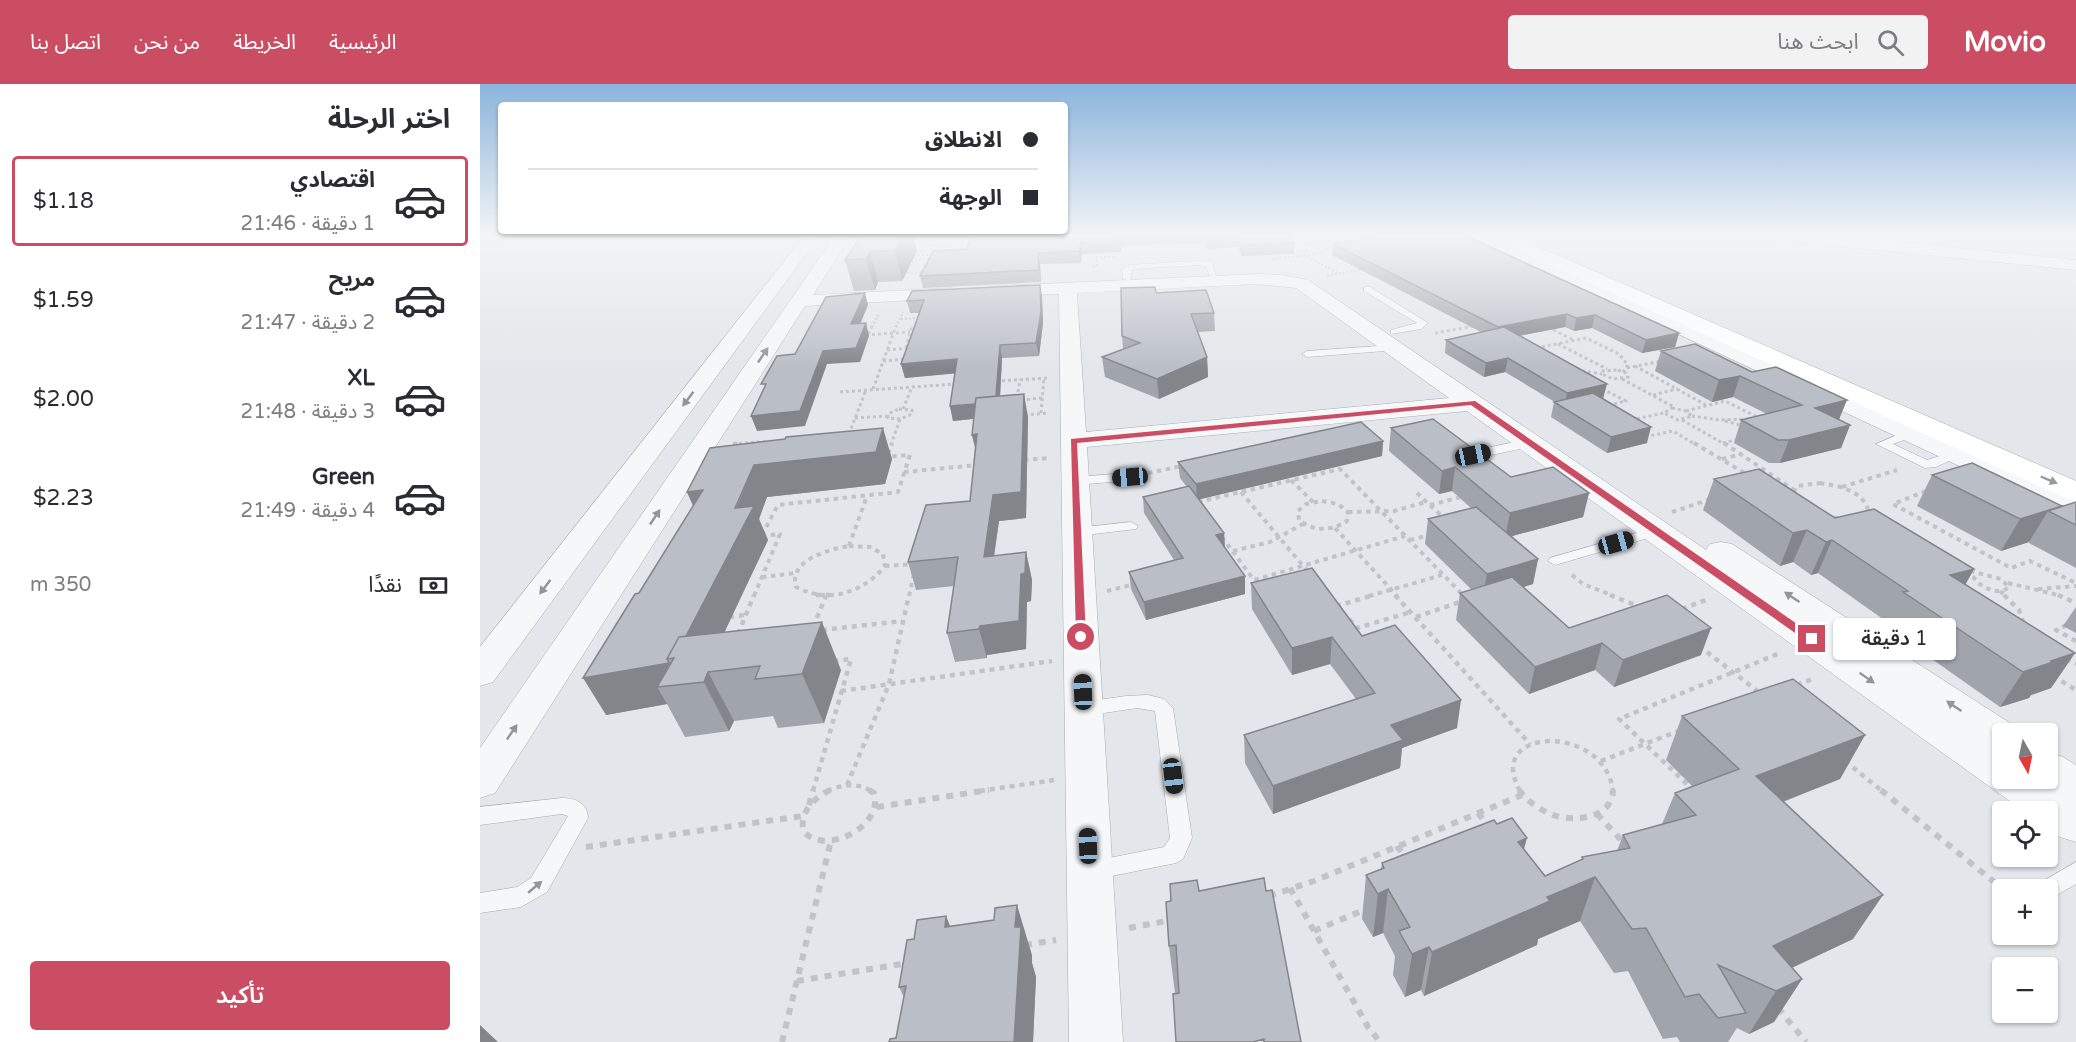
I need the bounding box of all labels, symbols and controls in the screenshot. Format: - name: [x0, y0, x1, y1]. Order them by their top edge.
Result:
- search box: [1508, 15, 1928, 69]
- text: Movio: [1964, 25, 2046, 59]
- icon: search: [1874, 26, 1907, 59]
- text: ابحث هنا: [1777, 29, 1859, 55]
- text: اتصل بنا: [30, 30, 101, 55]
- text: من نحن: [134, 30, 200, 55]
- text: الخريطة: [233, 30, 296, 55]
- text: الرئيسية: [329, 30, 397, 55]
- text: اختر الرحلة: [328, 103, 450, 136]
- text: الانطلاق: [925, 127, 1002, 153]
- text: اقتصادي: [290, 167, 375, 193]
- icon: car: [393, 174, 447, 228]
- text: الوجهة: [939, 185, 1002, 211]
- text: $1.18: [33, 188, 94, 214]
- text: 1 دقيقة · 21:46: [241, 212, 375, 236]
- text: مريح: [329, 266, 375, 292]
- icon: car: [393, 273, 447, 327]
- text: $1.59: [33, 287, 94, 313]
- text: 2 دقيقة · 21:47: [241, 311, 375, 335]
- one-way arrow: [758, 347, 769, 363]
- text: XL: [348, 365, 375, 391]
- icon: car: [393, 372, 447, 426]
- text: $2.00: [33, 386, 94, 412]
- one-way arrow: [683, 391, 695, 406]
- text: 3 دقيقة · 21:48: [241, 400, 375, 424]
- car: [1454, 442, 1492, 468]
- text: Green: [312, 464, 375, 490]
- car: [1111, 466, 1149, 488]
- icon: car: [393, 471, 447, 525]
- one-way arrow: [2041, 475, 2059, 485]
- text: $2.23: [33, 485, 94, 511]
- text: 4 دقيقة · 21:49: [241, 499, 375, 523]
- one-way arrow: [649, 509, 660, 525]
- car: [1596, 529, 1636, 557]
- icon: cash: [417, 569, 450, 602]
- text: نقدًا: [368, 572, 402, 598]
- text: 350 m: [30, 573, 91, 597]
- one-way arrow: [539, 580, 551, 595]
- one-way arrow: [1783, 592, 1800, 603]
- callout: 1 دقيقة: [1833, 618, 1956, 660]
- route start: [1067, 623, 1094, 650]
- route end: [1798, 625, 1825, 652]
- text: 1 دقيقة: [1861, 627, 1928, 651]
- one-way arrow: [1859, 672, 1875, 683]
- car: [1073, 674, 1093, 710]
- one-way arrow: [1946, 700, 1962, 711]
- north arrow: [1992, 723, 2058, 789]
- map controls: [1992, 723, 2058, 1023]
- one-way arrow: [507, 724, 518, 740]
- car: [1162, 757, 1184, 795]
- button: locate: [1992, 801, 2058, 867]
- car: [1078, 828, 1098, 864]
- button: +: [1992, 879, 2058, 945]
- one-way arrow: [527, 881, 542, 894]
- button: −: [1992, 957, 2058, 1023]
- button: تأكيد: [30, 961, 450, 1030]

